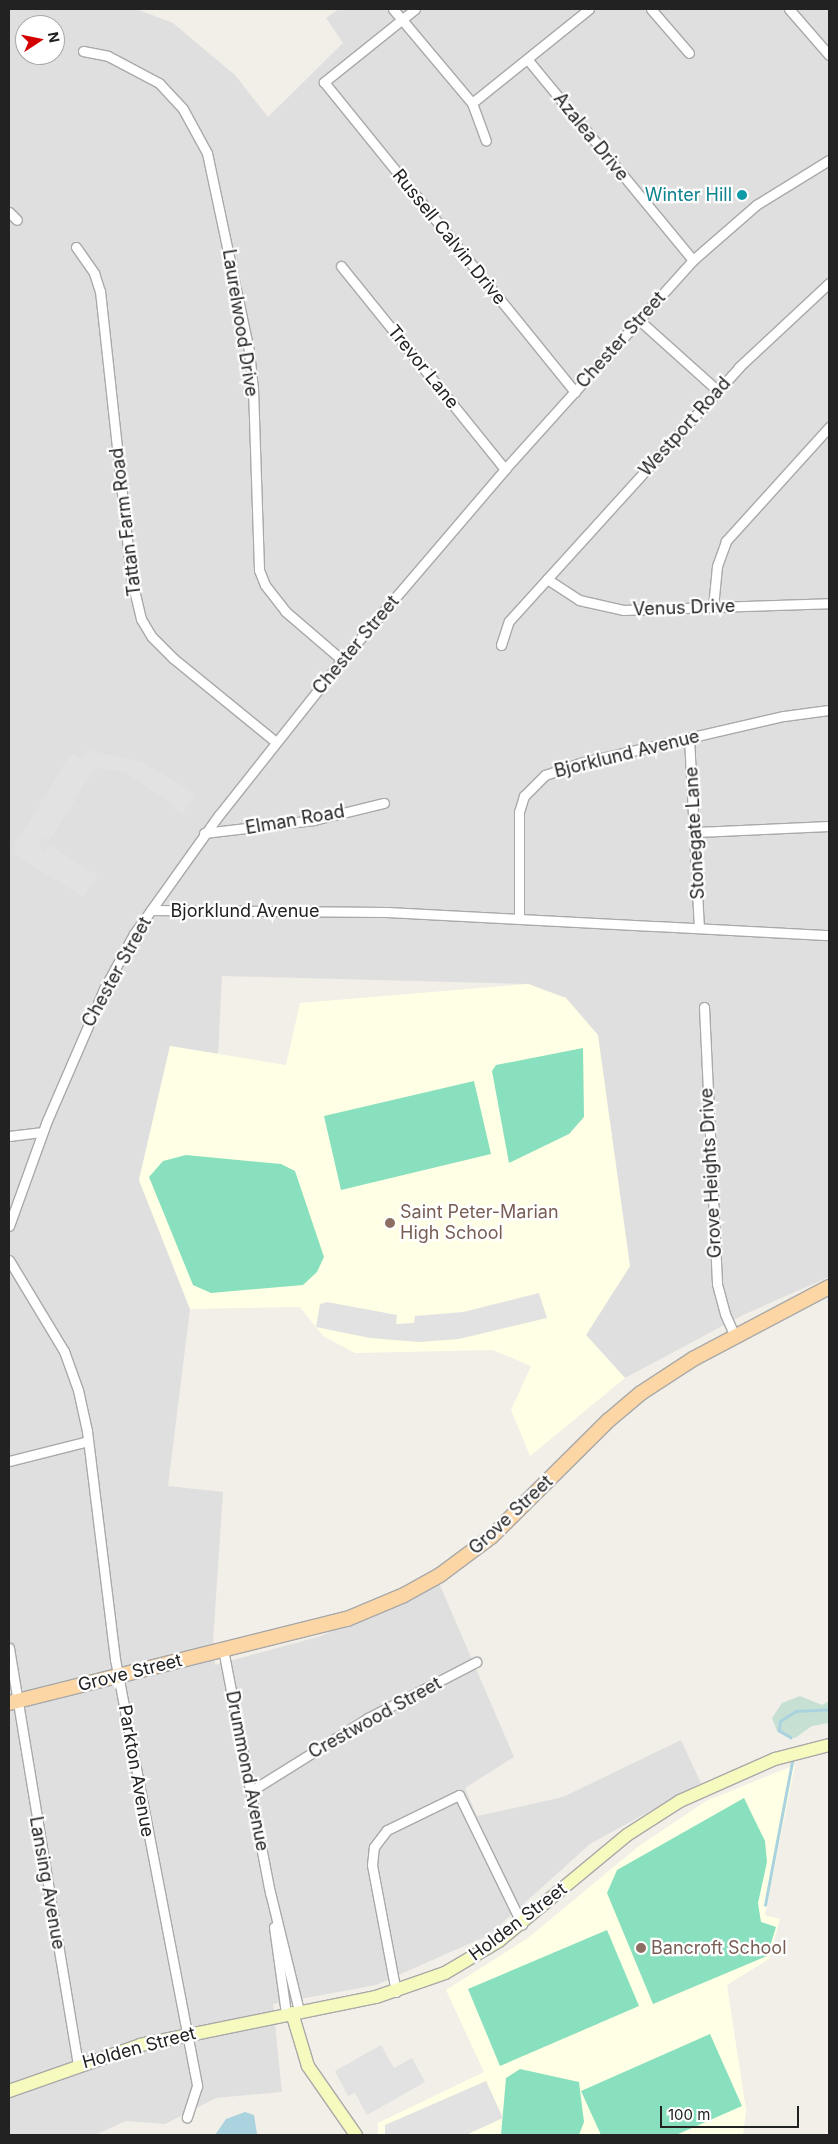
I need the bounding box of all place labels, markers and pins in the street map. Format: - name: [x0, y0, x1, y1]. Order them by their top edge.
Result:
- place label: Winter Hill: [645, 184, 732, 206]
- marker: Winter Hill: [736, 189, 748, 201]
- place label: Saint Peter-Marian High School: [400, 1202, 559, 1244]
- marker: Saint Peter-Marian High School: [384, 1217, 396, 1229]
- place label: Bancroft School: [651, 1937, 786, 1959]
- marker: Bancroft School: [635, 1942, 647, 1954]

